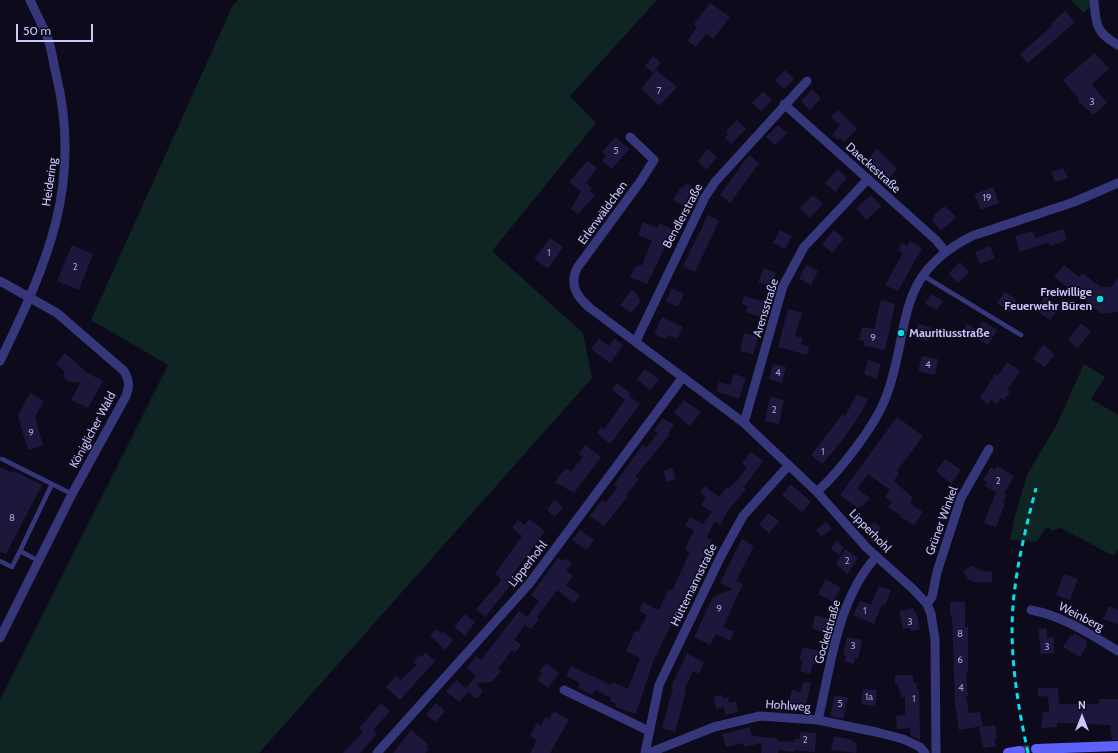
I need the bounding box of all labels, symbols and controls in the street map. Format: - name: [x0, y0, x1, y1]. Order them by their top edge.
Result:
- scale bar: [18, 16, 95, 42]
- text: 50 m: [23, 23, 51, 38]
- house number: 7: [656, 85, 662, 97]
- house number: 3: [1089, 96, 1095, 108]
- street label: Daeckestraße: [843, 140, 903, 196]
- house number: 5: [613, 145, 619, 157]
- street label: Heidering: [39, 157, 61, 207]
- street label: Erlenwäldchen: [575, 179, 631, 247]
- street label: Bendlerstraße: [660, 181, 706, 251]
- house number: 19: [983, 192, 991, 204]
- house number: 1: [547, 247, 551, 259]
- house number: 2: [72, 261, 78, 273]
- street label: Arensstraße: [750, 277, 782, 339]
- place label: Freiwillige Feuerwehr Büren: [1004, 285, 1092, 313]
- marker: Freiwillige Feuerwehr Büren: [1095, 294, 1105, 304]
- place label: Mauritiusstraße: [909, 326, 990, 340]
- marker: Mauritiusstraße: [896, 328, 906, 338]
- house number: 9: [870, 332, 876, 344]
- house number: 4: [925, 359, 931, 371]
- house number: 4: [775, 367, 781, 379]
- street label: Königlicher Wald: [67, 389, 119, 471]
- house number: 2: [771, 404, 777, 416]
- house number: 9: [28, 427, 34, 439]
- house number: 1: [821, 446, 825, 458]
- house number: 2: [995, 475, 1001, 487]
- street label: Grüner Winkel: [923, 485, 961, 557]
- street label: Lipperhohl: [846, 506, 894, 556]
- house number: 8: [9, 512, 15, 524]
- street label: Lipperhohl: [506, 538, 550, 590]
- street label: Hüttemannstraße: [668, 541, 720, 629]
- house number: 2: [844, 555, 850, 567]
- street label: Gockelstraße: [812, 598, 844, 666]
- street label: Weinberg: [1056, 600, 1106, 634]
- house number: 9: [716, 603, 722, 615]
- house number: 1: [863, 605, 867, 617]
- house number: 3: [907, 616, 913, 628]
- house number: 8: [957, 628, 963, 640]
- house number: 3: [850, 640, 856, 652]
- house number: 3: [1044, 641, 1050, 653]
- house number: 6: [957, 654, 963, 666]
- house number: 4: [958, 682, 964, 694]
- house number: 1a: [865, 691, 873, 703]
- house number: 1: [912, 693, 916, 705]
- street label: Hohlweg: [765, 697, 811, 715]
- north arrow: [1062, 697, 1102, 737]
- house number: 5: [837, 698, 843, 710]
- text: N: [1078, 698, 1086, 712]
- house number: 2: [802, 734, 808, 746]

